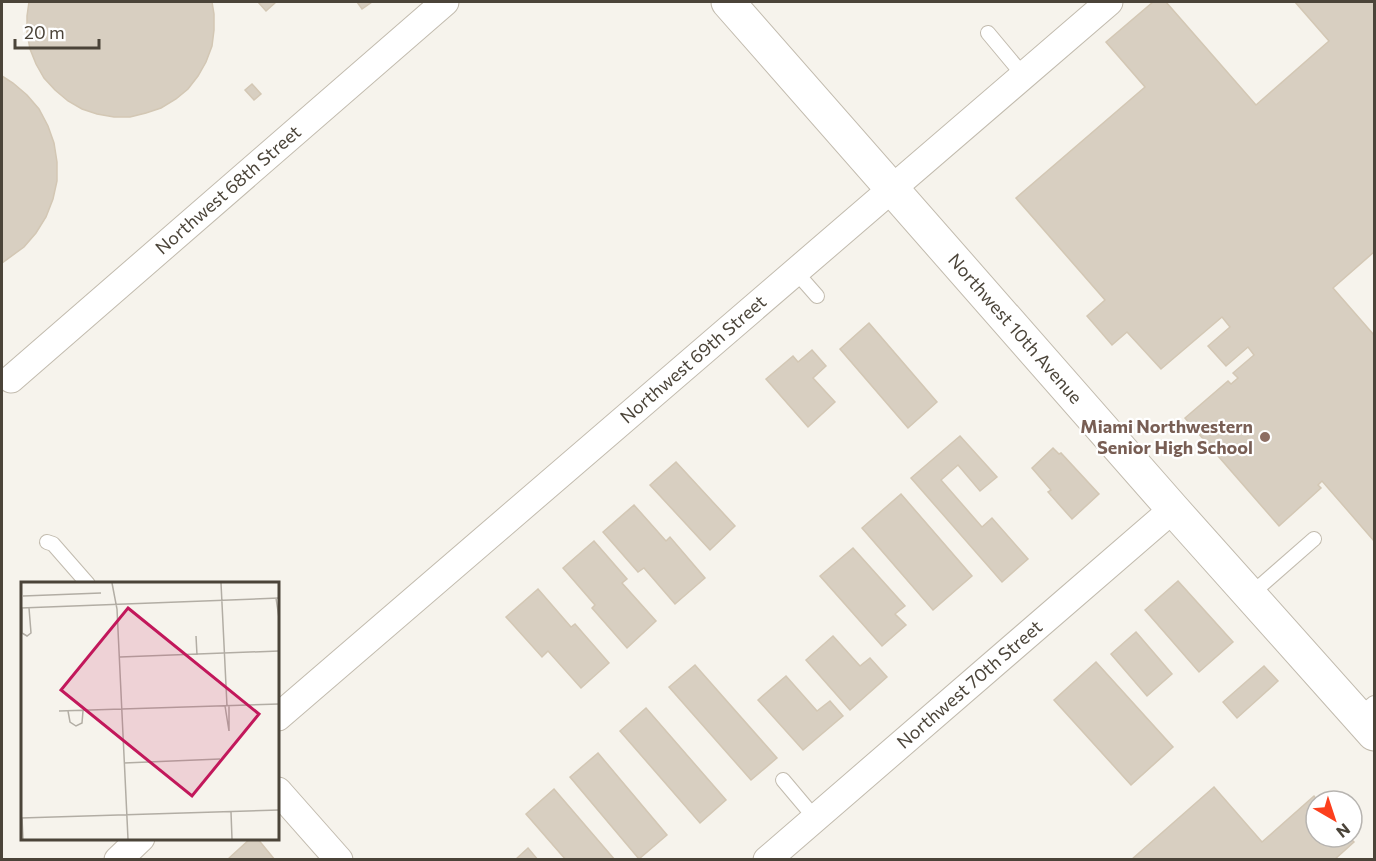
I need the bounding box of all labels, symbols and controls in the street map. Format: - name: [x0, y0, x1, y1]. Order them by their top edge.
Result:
- scale bar: [15, 12, 99, 50]
- text: 20 m: [24, 21, 65, 43]
- street label: Northwest 68th Street: [150, 120, 305, 259]
- street label: Northwest 10th Avenue: [944, 249, 1087, 408]
- street label: Northwest 69th Street: [615, 290, 770, 428]
- place label: Miami Northwestern Senior High School: [1080, 415, 1253, 458]
- marker: Miami Northwestern Senior High School: [1258, 430, 1272, 444]
- inset map: [21, 582, 279, 840]
- street label: Northwest 70th Street: [892, 615, 1046, 753]
- north arrow: [1304, 789, 1364, 849]
- text: N: [1333, 820, 1354, 842]

